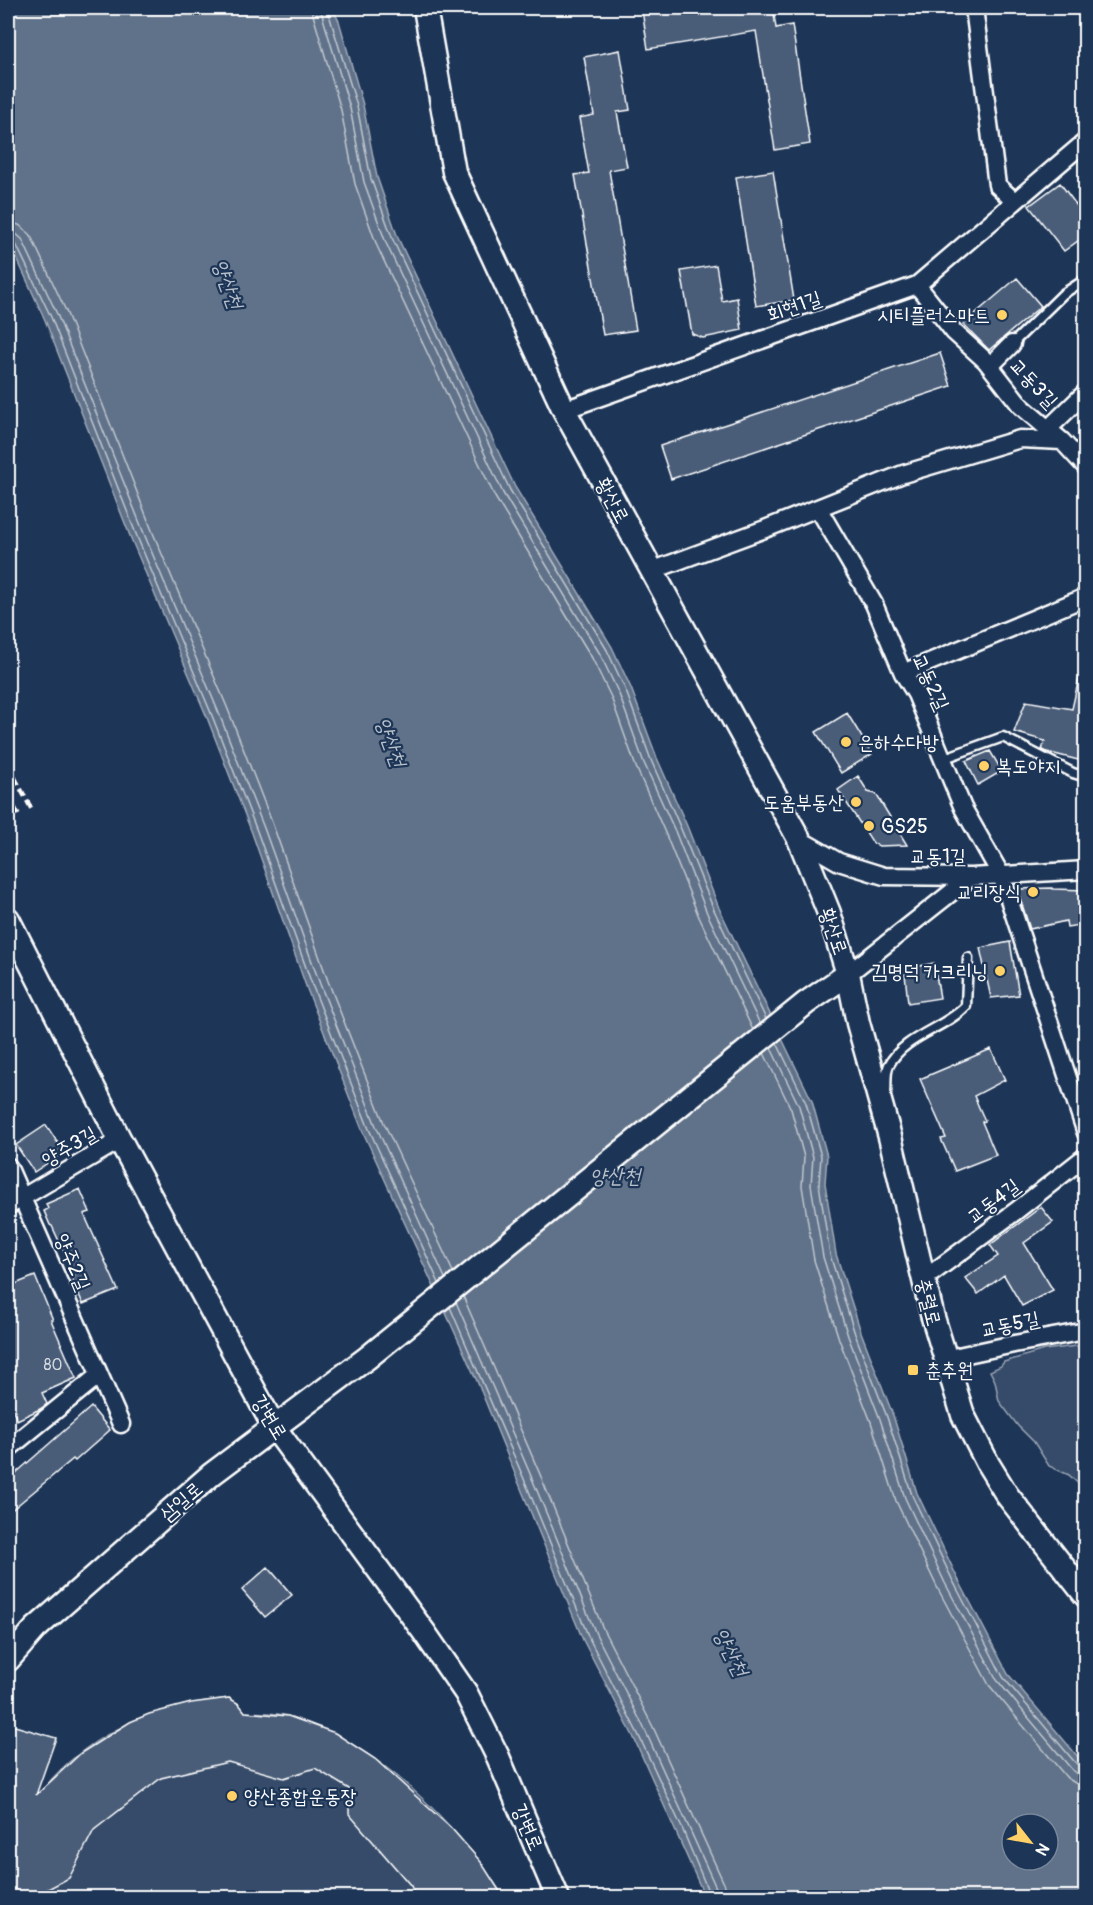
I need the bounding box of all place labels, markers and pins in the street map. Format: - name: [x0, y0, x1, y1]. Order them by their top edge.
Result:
- place label: 시티플러스마트: [877, 303, 990, 328]
- marker: 시티플러스마트: [995, 308, 1009, 322]
- place label: 은하수다방: [858, 730, 938, 755]
- marker: 은하수다방: [839, 735, 853, 749]
- place label: 복도야지: [996, 754, 1060, 779]
- marker: 복도야지: [977, 759, 991, 773]
- place label: 도움부동산: [764, 790, 844, 815]
- marker: 도움부동산: [849, 795, 863, 809]
- place label: GS25: [881, 814, 928, 839]
- marker: GS25: [862, 819, 876, 833]
- place label: 교리장식: [957, 880, 1021, 905]
- marker: 교리장식: [1026, 885, 1040, 899]
- place label: 김명덕 카크리닝: [871, 959, 988, 984]
- marker: 김명덕 카크리닝: [993, 964, 1007, 978]
- place label: 춘추원: [925, 1358, 973, 1383]
- marker: 춘추원: [906, 1363, 920, 1377]
- place label: 양산종합운동장: [244, 1784, 357, 1809]
- marker: 양산종합운동장: [225, 1789, 239, 1803]

